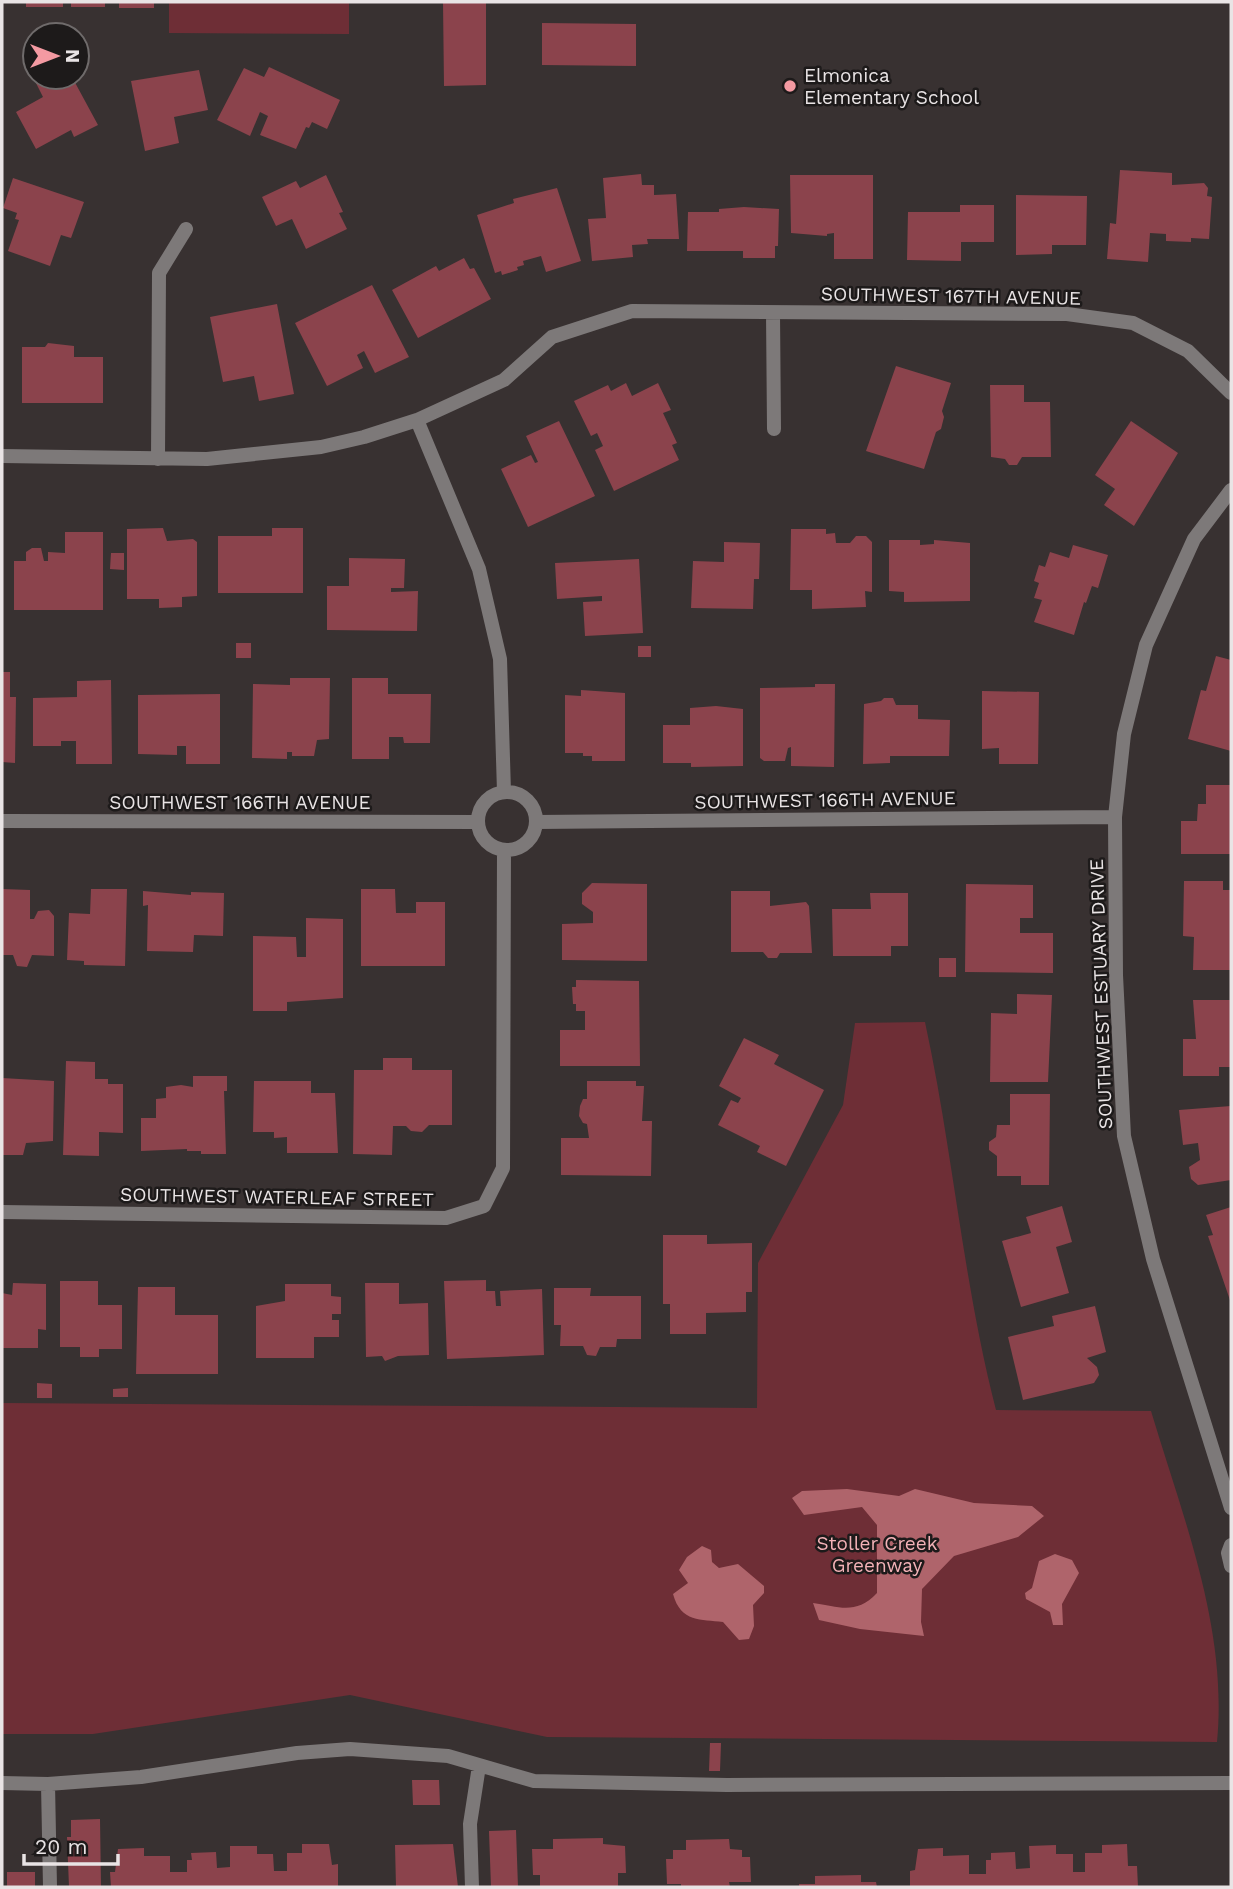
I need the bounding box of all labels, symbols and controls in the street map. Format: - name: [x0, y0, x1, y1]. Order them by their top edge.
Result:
- north arrow: [21, 21, 91, 91]
- text: N: [61, 49, 84, 63]
- place label: Elmonica Elementary School: [804, 64, 979, 109]
- marker: Elmonica Elementary School: [782, 78, 798, 94]
- street label: SOUTHWEST 167TH AVENUE: [821, 282, 1081, 310]
- street label: SOUTHWEST 166TH AVENUE: [694, 786, 956, 814]
- street label: SOUTHWEST 166TH AVENUE: [109, 791, 371, 814]
- street label: SOUTHWEST ESTUARY DRIVE: [1085, 858, 1117, 1130]
- street label: SOUTHWEST WATERLEAF STREET: [120, 1183, 434, 1211]
- park label: Stoller Creek Greenway: [816, 1532, 938, 1577]
- scale bar: [24, 1822, 119, 1866]
- text: 20 m: [35, 1834, 87, 1859]

